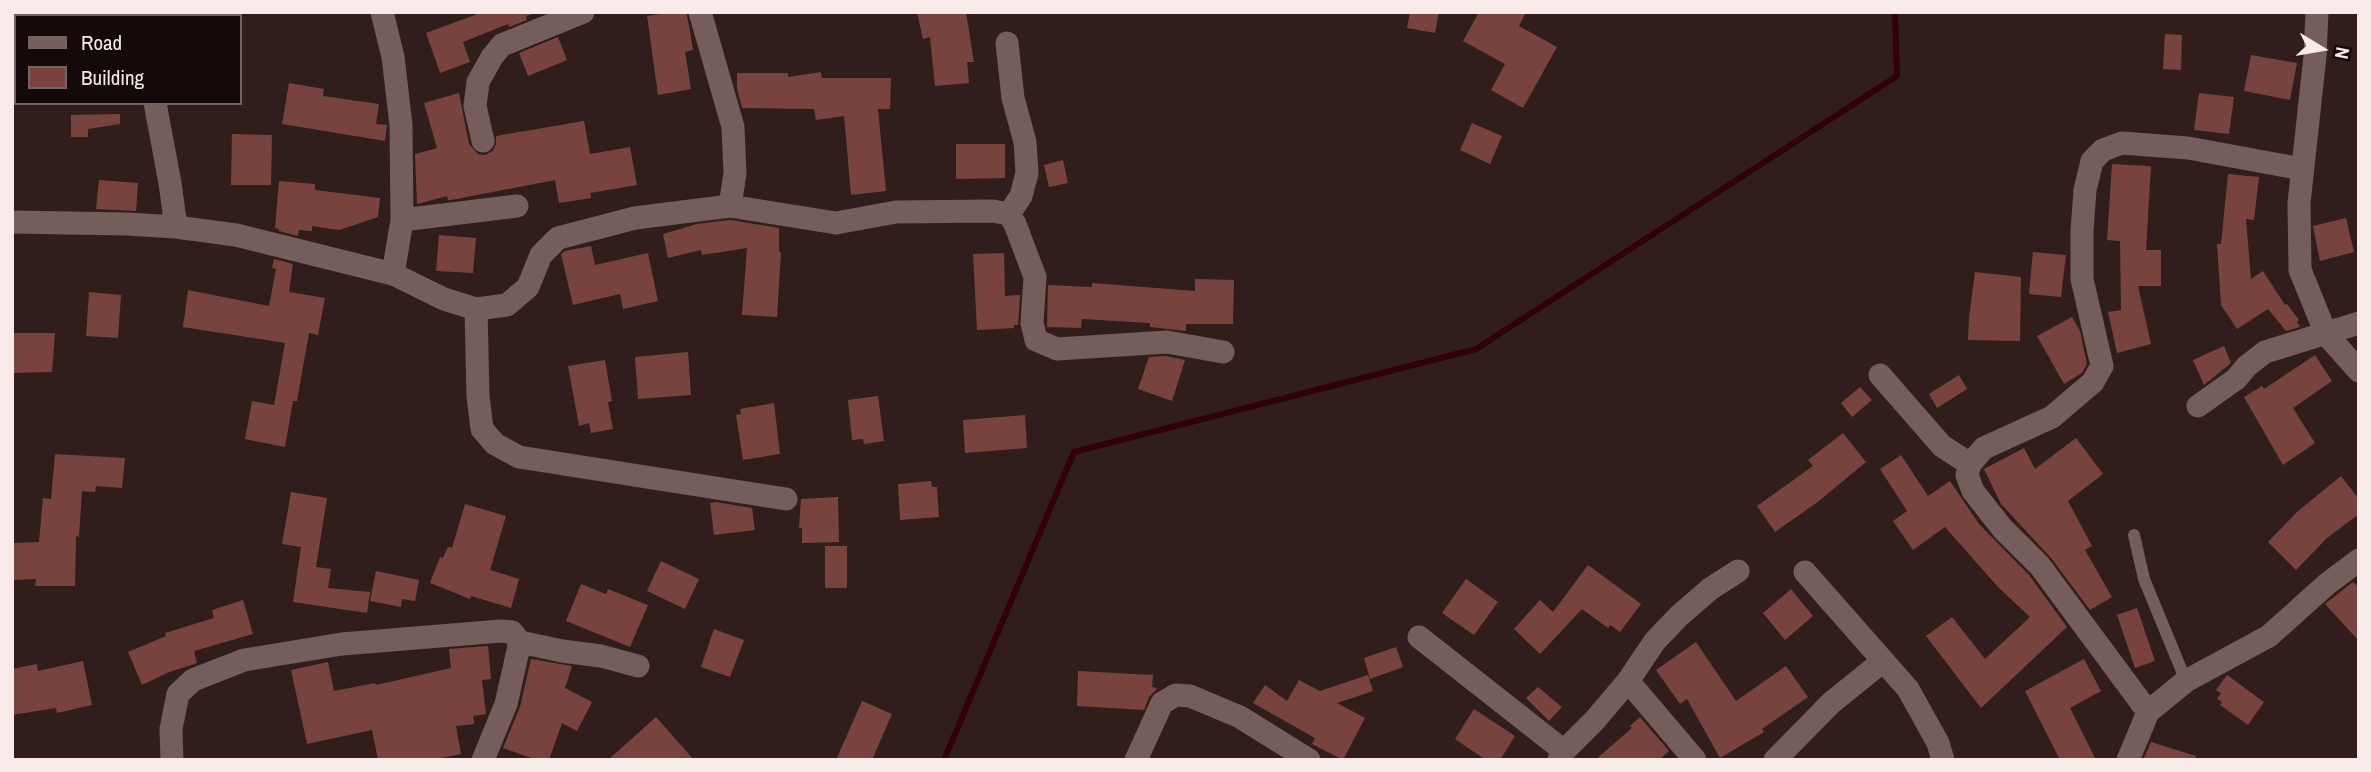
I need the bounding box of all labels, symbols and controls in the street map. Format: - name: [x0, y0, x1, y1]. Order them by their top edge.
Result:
- legend: [14, 14, 242, 105]
- north arrow: [2287, 14, 2357, 84]
- text: Road: [81, 28, 122, 57]
- text: N: [2329, 45, 2356, 61]
- text: Building: [81, 63, 144, 92]

